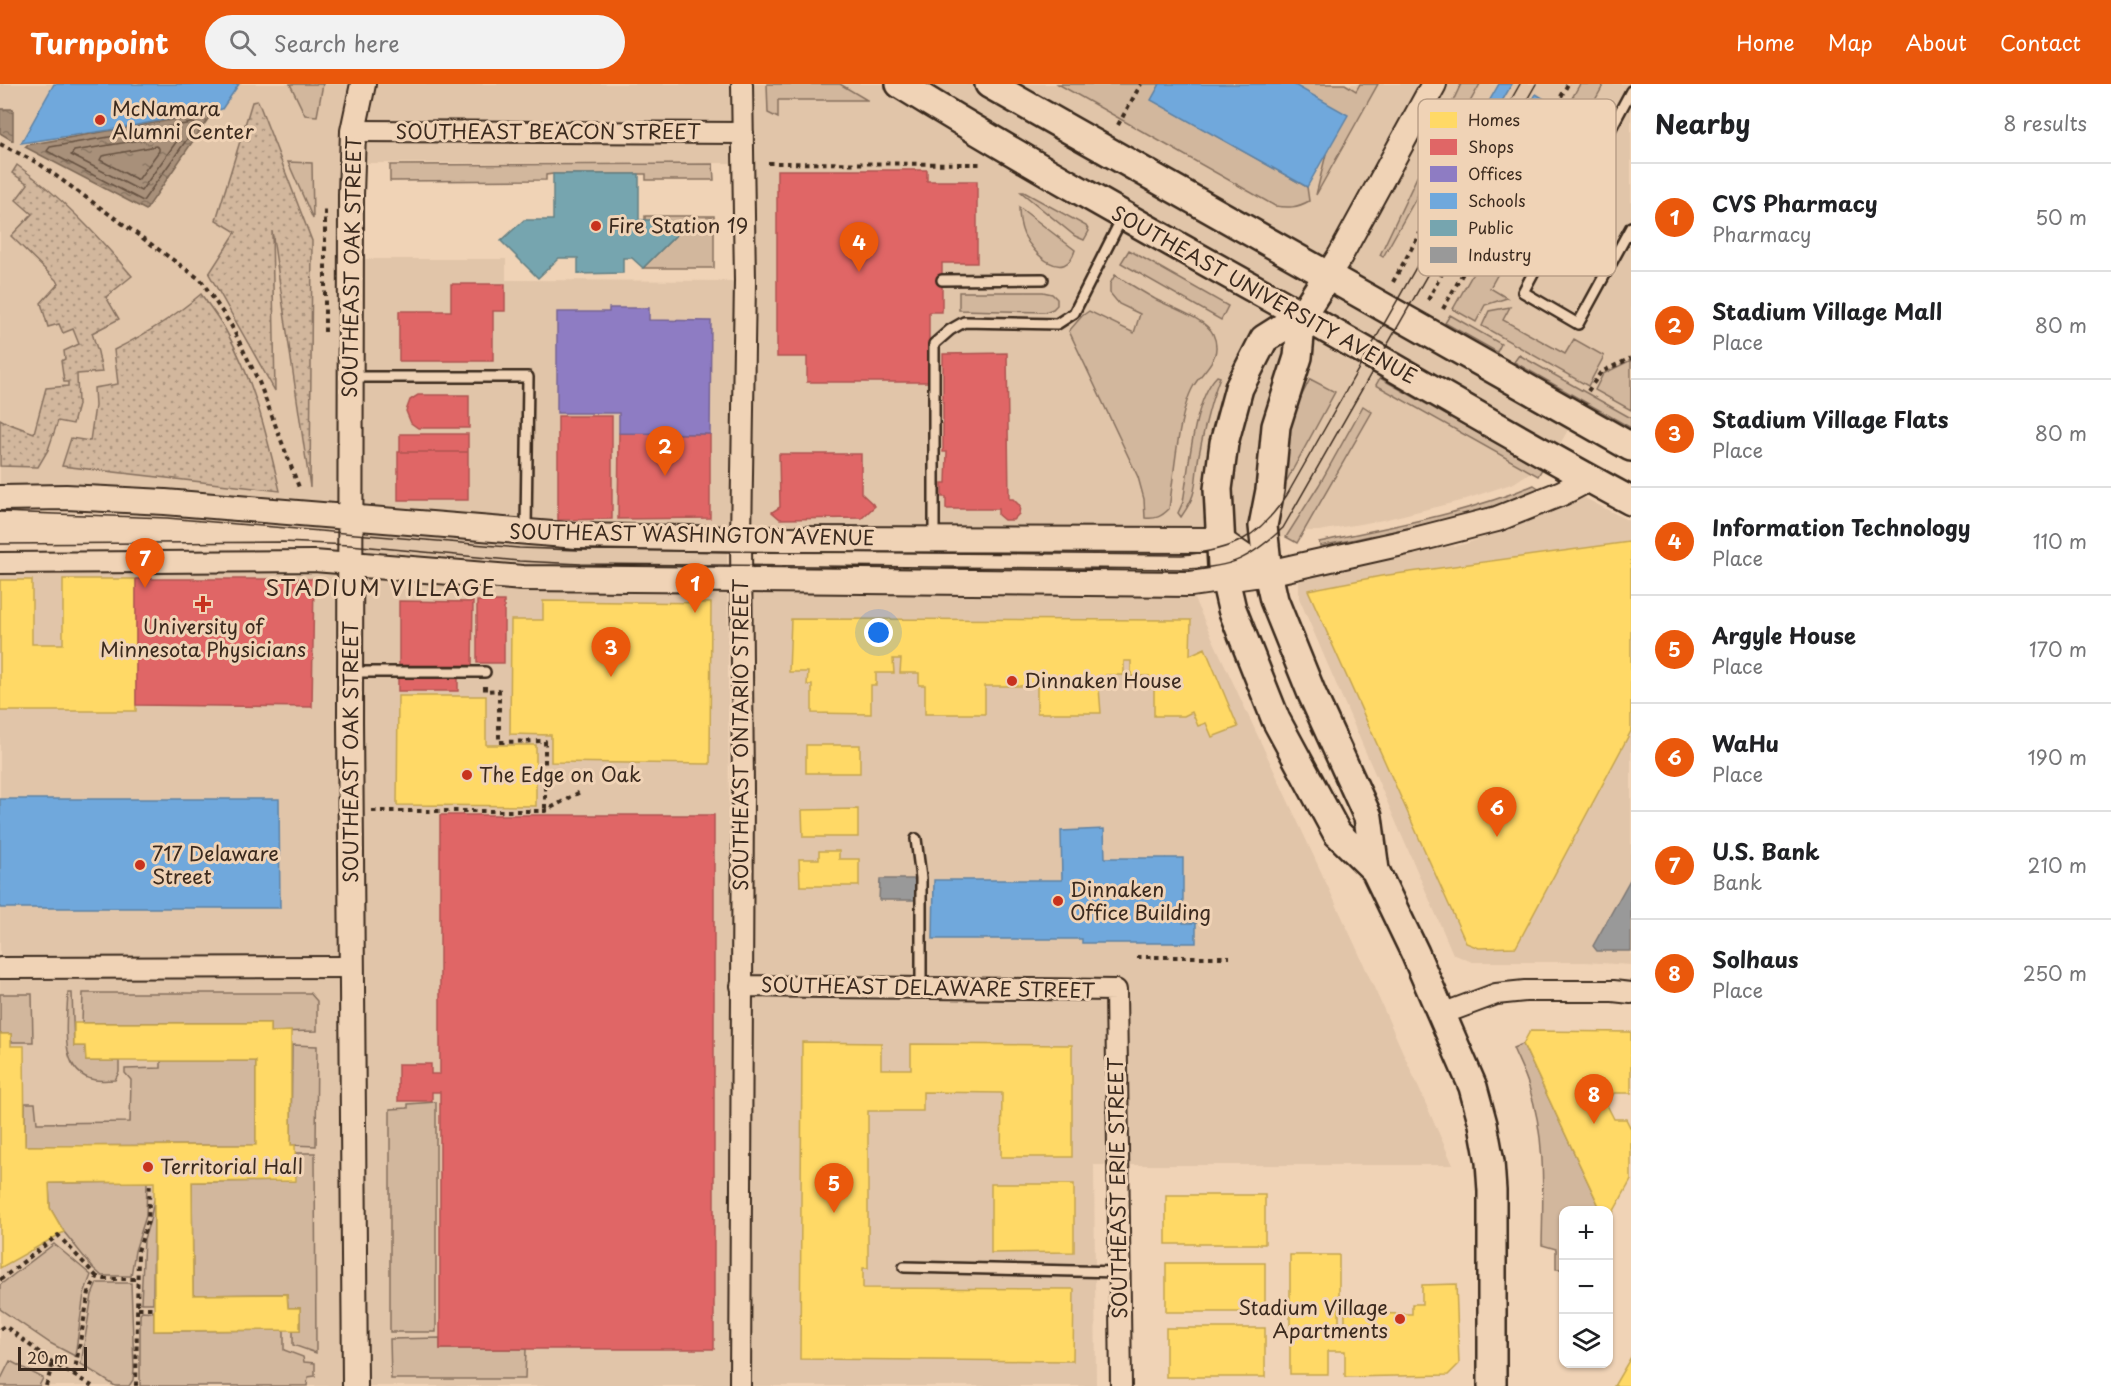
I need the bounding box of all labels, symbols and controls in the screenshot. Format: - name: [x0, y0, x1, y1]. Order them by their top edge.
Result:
- search box: [205, 15, 625, 69]
- text: Turnpoint: [30, 21, 169, 64]
- icon: search: [226, 26, 259, 59]
- text: Search here: [274, 26, 400, 59]
- text: Home: [1736, 26, 1795, 58]
- text: Map: [1828, 26, 1873, 58]
- text: About: [1906, 26, 1967, 58]
- text: Contact: [2000, 26, 2081, 58]
- place label: McNamara Alumni Center: [112, 93, 254, 146]
- legend: [1418, 99, 1616, 276]
- text: Nearby: [1655, 104, 1750, 143]
- text: Homes: [1468, 107, 1520, 131]
- text: 8 results: [2003, 108, 2087, 138]
- marker: McNamara Alumni Center: [93, 113, 107, 127]
- street label: SOUTHEAST BEACON STREET: [395, 116, 701, 146]
- text: Shops: [1468, 134, 1514, 158]
- street label: SOUTHEAST OAK STREET: [334, 135, 368, 398]
- text: Offices: [1468, 161, 1522, 185]
- text: CVS Pharmacy: [1712, 186, 1878, 219]
- text: Schools: [1468, 188, 1526, 212]
- street label: SOUTHEAST UNIVERSITY AVENUE: [1106, 197, 1423, 391]
- text: 1: [1670, 202, 1679, 232]
- text: 50 m: [2035, 202, 2087, 232]
- place label: Fire Station 19: [608, 210, 748, 240]
- text: Public: [1468, 215, 1513, 239]
- marker: Fire Station 19: [589, 219, 603, 233]
- text: Pharmacy: [1712, 219, 1812, 249]
- pin: 4: [840, 222, 878, 272]
- text: Industry: [1468, 242, 1531, 266]
- text: Stadium Village Mall: [1712, 294, 1942, 327]
- text: 2: [1667, 310, 1682, 340]
- text: 80 m: [2035, 310, 2087, 340]
- text: Place: [1712, 327, 1763, 357]
- text: Stadium Village Flats: [1712, 402, 1949, 435]
- text: 3: [1668, 418, 1681, 448]
- text: 80 m: [2035, 418, 2087, 448]
- pin: 2: [646, 426, 684, 476]
- text: Place: [1712, 435, 1763, 465]
- text: Information Technology: [1712, 510, 1970, 543]
- street label: SOUTHEAST WASHINGTON AVENUE: [509, 516, 875, 552]
- text: 4: [1668, 526, 1681, 556]
- text: 110 m: [2033, 526, 2087, 556]
- pin: 7: [126, 538, 164, 588]
- text: Place: [1712, 543, 1763, 573]
- pin: 1: [676, 564, 714, 613]
- district label: STADIUM VILLAGE: [265, 570, 497, 603]
- street label: SOUTHEAST ONTARIO STREET: [725, 579, 755, 891]
- marker: University of Minnesota Physicians: [194, 595, 212, 613]
- place label: University of Minnesota Physicians: [100, 611, 306, 664]
- your location: [864, 618, 893, 647]
- text: Argyle House: [1712, 618, 1856, 651]
- street label: SOUTHEAST OAK STREET: [335, 621, 365, 883]
- pin: 3: [592, 628, 630, 677]
- text: 5: [1668, 634, 1681, 664]
- text: 170 m: [2029, 634, 2087, 664]
- text: Place: [1712, 651, 1763, 681]
- place label: Dinnaken House: [1024, 665, 1182, 695]
- marker: Dinnaken House: [1005, 674, 1019, 688]
- text: WaHu: [1712, 726, 1779, 759]
- text: 6: [1667, 742, 1682, 772]
- text: 190 m: [2028, 742, 2087, 772]
- place label: The Edge on Oak: [479, 759, 641, 789]
- text: Place: [1712, 759, 1763, 789]
- marker: The Edge on Oak: [460, 768, 474, 782]
- pin: 6: [1478, 788, 1516, 837]
- text: U.S. Bank: [1712, 834, 1820, 867]
- place label: 717 Delaware Street: [152, 838, 279, 891]
- text: 7: [1669, 850, 1680, 880]
- text: 210 m: [2028, 850, 2087, 880]
- marker: 717 Delaware Street: [133, 858, 147, 872]
- text: Bank: [1712, 867, 1762, 897]
- place label: Dinnaken Office Building: [1070, 874, 1211, 927]
- marker: Dinnaken Office Building: [1051, 894, 1065, 908]
- text: Solhaus: [1712, 942, 1799, 975]
- text: 8: [1668, 958, 1681, 988]
- text: 250 m: [2023, 958, 2087, 988]
- street label: SOUTHEAST DELAWARE STREET: [761, 969, 1096, 1005]
- text: Place: [1712, 975, 1763, 1005]
- street label: SOUTHEAST ERIE STREET: [1100, 1057, 1134, 1319]
- pin: 8: [1574, 1074, 1614, 1124]
- place label: Territorial Hall: [160, 1151, 303, 1181]
- marker: Territorial Hall: [141, 1160, 155, 1174]
- pin: 5: [814, 1164, 854, 1213]
- map controls: [1559, 1206, 1613, 1368]
- button: +: [1559, 1206, 1613, 1260]
- button: −: [1559, 1260, 1613, 1314]
- place label: Stadium Village Apartments: [1238, 1292, 1388, 1345]
- marker: Stadium Village Apartments: [1393, 1312, 1407, 1326]
- button: layers: [1559, 1314, 1613, 1368]
- scale bar: [18, 1344, 87, 1372]
- text: 20 m: [27, 1345, 68, 1369]

